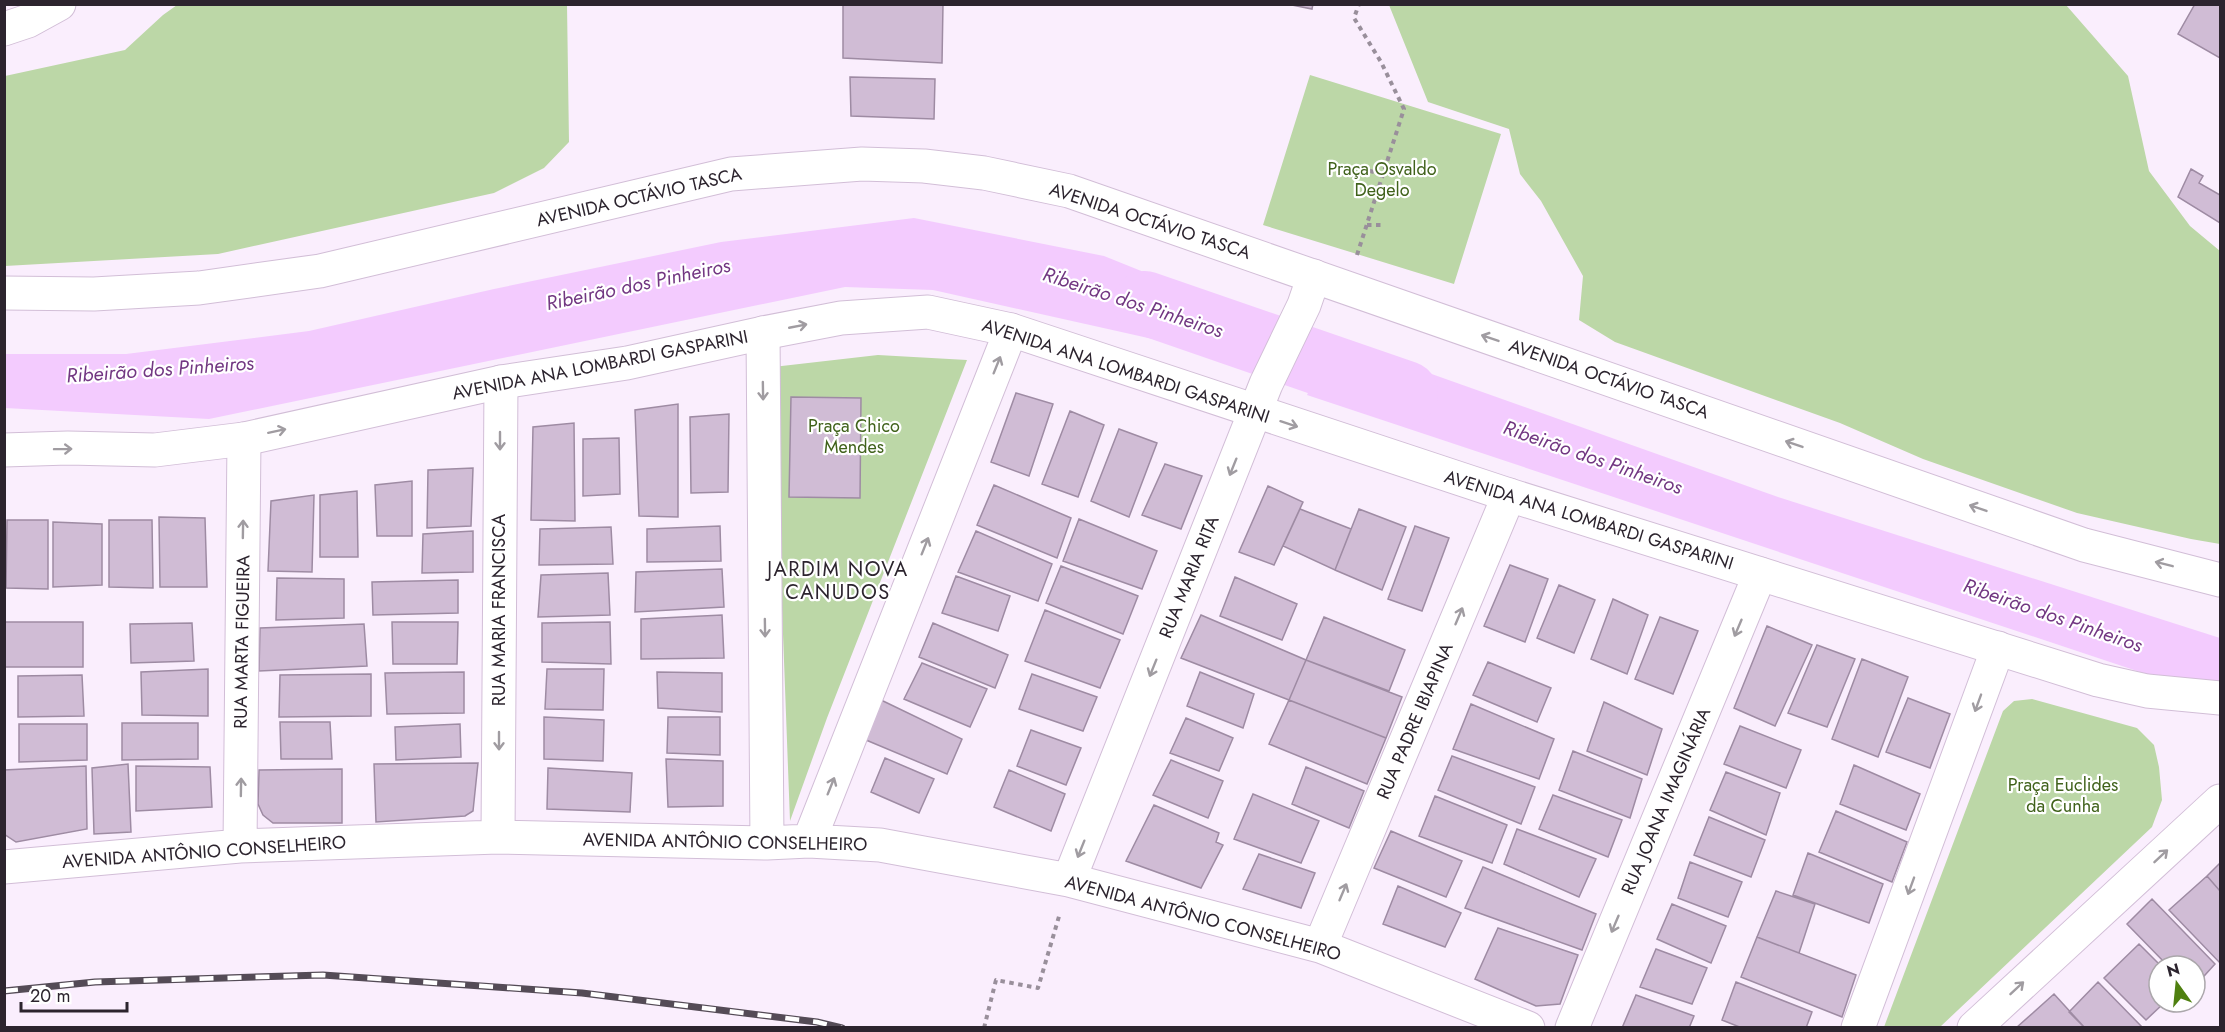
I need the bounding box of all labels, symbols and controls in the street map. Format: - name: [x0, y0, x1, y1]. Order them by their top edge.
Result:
- park label: Praça Osvaldo Degelo: [1327, 156, 1437, 203]
- street label: AVENIDA OCTÁVIO TASCA: [534, 161, 744, 233]
- street label: AVENIDA OCTÁVIO TASCA: [1046, 176, 1254, 266]
- water label: Ribeirão dos Pinheiros: [543, 251, 733, 318]
- water label: Ribeirão dos Pinheiros: [1039, 260, 1227, 345]
- street label: AVENIDA ANA LOMBARDI GASPARINI: [979, 312, 1273, 430]
- one-way arrow: [787, 320, 807, 331]
- street label: AVENIDA ANA LOMBARDI GASPARINI: [450, 324, 750, 406]
- one-way arrow: [1482, 331, 1500, 342]
- street label: AVENIDA OCTÁVIO TASCA: [1505, 333, 1713, 426]
- water label: Ribeirão dos Pinheiros: [65, 348, 255, 391]
- one-way arrow: [992, 356, 1003, 375]
- one-way arrow: [757, 381, 769, 401]
- park label: Praça Chico Mendes: [808, 413, 900, 460]
- water label: Ribeirão dos Pinheiros: [1499, 413, 1686, 502]
- one-way arrow: [1279, 419, 1298, 430]
- one-way arrow: [268, 425, 287, 437]
- one-way arrow: [494, 430, 506, 450]
- one-way arrow: [1785, 437, 1803, 448]
- one-way arrow: [52, 443, 72, 454]
- one-way arrow: [1227, 457, 1238, 476]
- street label: AVENIDA ANA LOMBARDI GASPARINI: [1441, 464, 1737, 576]
- one-way arrow: [1969, 501, 1988, 512]
- street label: RUA MARIA RITA: [1153, 512, 1225, 642]
- street label: RUA MARIA FRANCISCA: [486, 514, 512, 706]
- one-way arrow: [237, 520, 249, 540]
- one-way arrow: [920, 538, 931, 556]
- street label: RUA MARTA FIGUEIRA: [227, 555, 257, 729]
- district label: JARDIM NOVA CANUDOS: [764, 555, 909, 607]
- one-way arrow: [2155, 558, 2174, 570]
- water label: Ribeirão dos Pinheiros: [1959, 571, 2146, 660]
- one-way arrow: [1454, 607, 1465, 625]
- one-way arrow: [759, 618, 771, 638]
- one-way arrow: [1732, 618, 1743, 636]
- street label: RUA PADRE IBIAPINA: [1370, 639, 1460, 803]
- one-way arrow: [1147, 658, 1158, 676]
- one-way arrow: [1972, 693, 1983, 712]
- street label: RUA JOANA IMAGINÁRIA: [1615, 703, 1717, 898]
- one-way arrow: [493, 730, 504, 750]
- park label: Praça Euclides da Cunha: [2008, 772, 2118, 819]
- one-way arrow: [826, 777, 837, 796]
- one-way arrow: [235, 778, 247, 798]
- street label: AVENIDA ANTÔNIO CONSELHEIRO: [583, 827, 867, 857]
- street label: AVENIDA ANTÔNIO CONSELHEIRO: [61, 829, 347, 875]
- one-way arrow: [1075, 839, 1086, 858]
- one-way arrow: [2153, 849, 2168, 863]
- street label: AVENIDA ANTÔNIO CONSELHEIRO: [1062, 869, 1344, 967]
- one-way arrow: [1904, 876, 1915, 895]
- one-way arrow: [1338, 883, 1349, 902]
- one-way arrow: [1609, 914, 1620, 933]
- north arrow: [2147, 954, 2207, 1014]
- text: N: [2164, 957, 2182, 983]
- scale bar: [21, 975, 128, 1013]
- one-way arrow: [2010, 981, 2025, 995]
- text: 20 m: [30, 983, 70, 1009]

